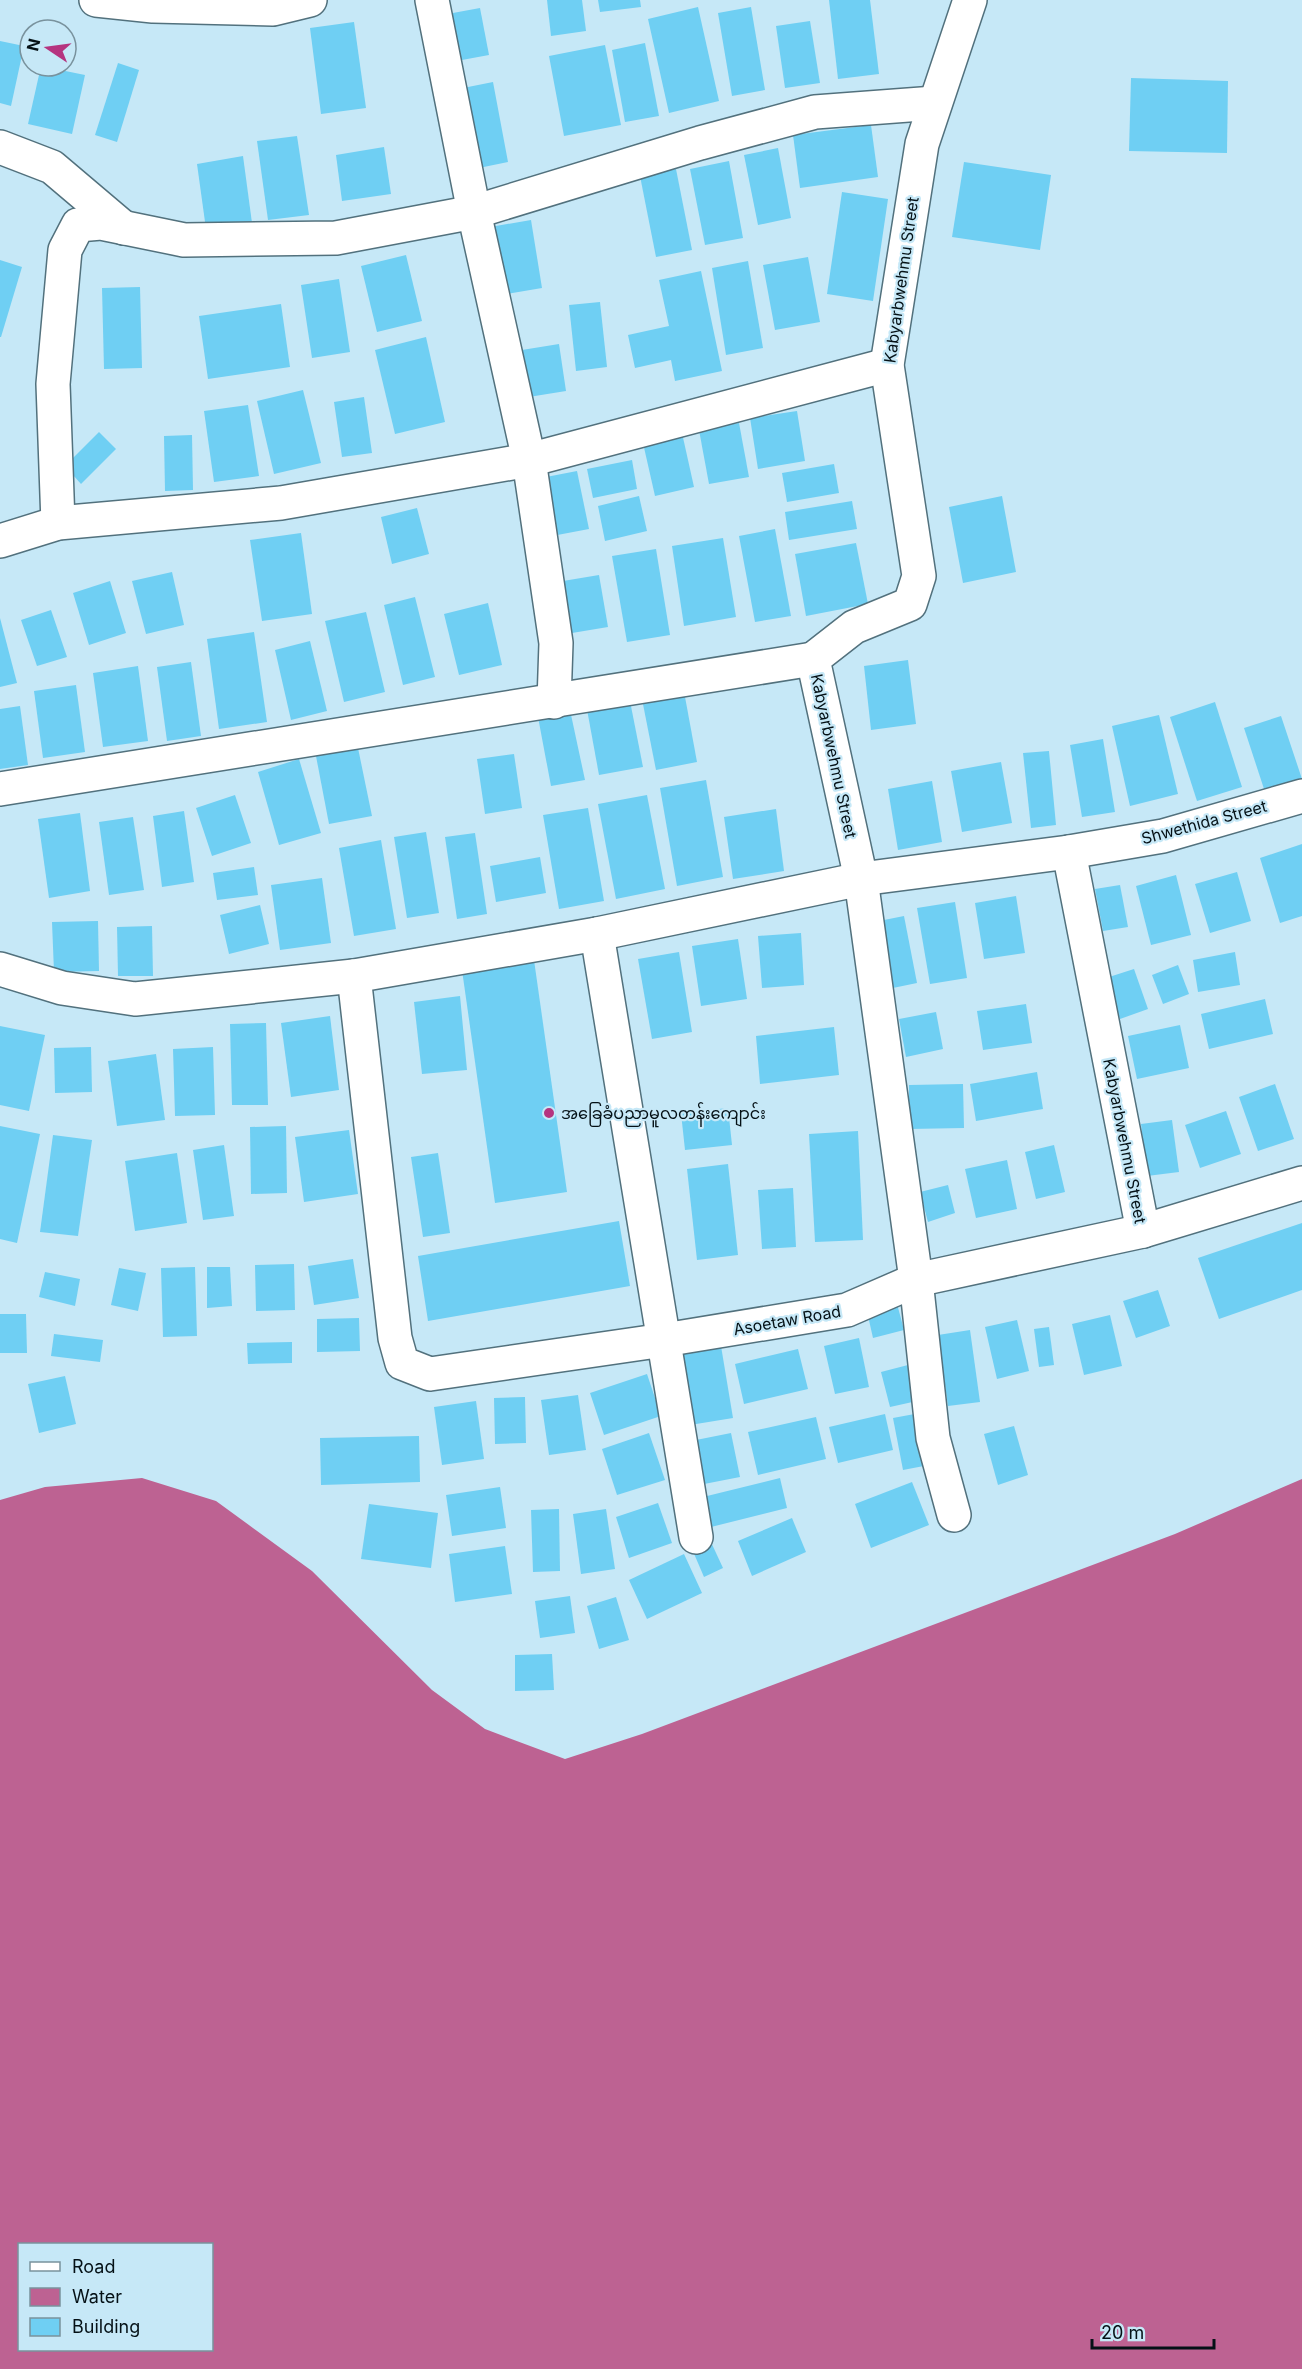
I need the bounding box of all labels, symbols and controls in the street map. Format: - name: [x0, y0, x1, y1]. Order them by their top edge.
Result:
- north arrow: [18, 18, 78, 78]
- text: N: [22, 36, 45, 53]
- street label: Kabyarbwehmu Street: [879, 196, 923, 364]
- street label: Kabyarbwehmu Street: [807, 672, 861, 840]
- street label: Shwethida Street: [1139, 796, 1269, 848]
- street label: Kabyarbwehmu Street: [1099, 1057, 1151, 1225]
- place label: အခြေခံပညာမူလတန်းကျောင်း: [561, 1102, 766, 1128]
- marker: အခြေခံပညာမူလတန်းကျောင်း: [542, 1106, 556, 1120]
- street label: Asoetaw Road: [732, 1301, 842, 1339]
- legend: [18, 2243, 213, 2351]
- text: Road: [72, 2256, 115, 2277]
- text: Water: [72, 2286, 122, 2307]
- scale bar: [1092, 2312, 1214, 2350]
- text: Building: [72, 2316, 140, 2337]
- text: 20 m: [1101, 2322, 1144, 2343]

